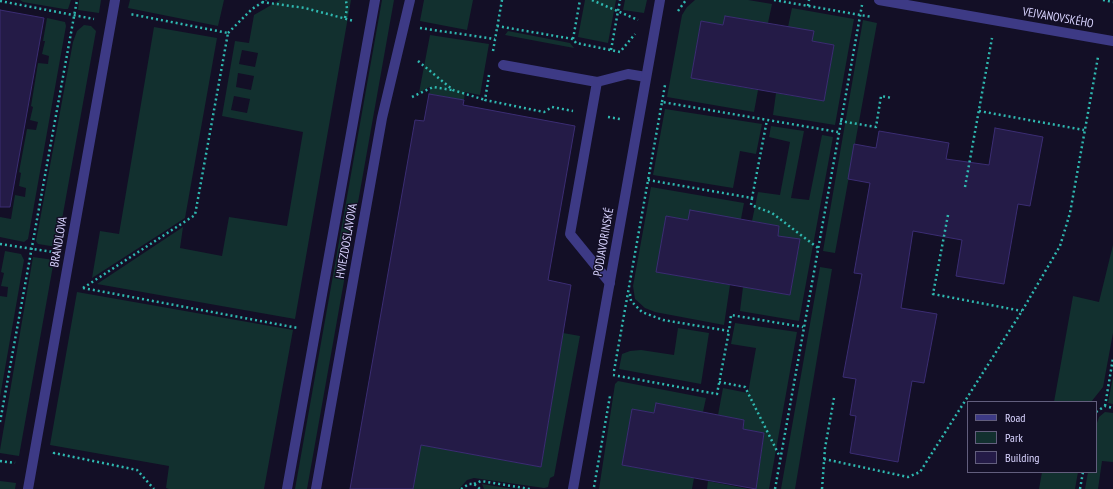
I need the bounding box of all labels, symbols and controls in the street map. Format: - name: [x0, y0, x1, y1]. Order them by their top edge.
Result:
- street label: VEJVANOVSKÉHO: [1021, 5, 1095, 31]
- street label: HVIEZDOSLAVOVA: [333, 202, 361, 280]
- street label: PODJAVORINSKÉ: [591, 207, 617, 277]
- street label: BRANDLOVA: [47, 216, 71, 268]
- legend: [967, 401, 1097, 473]
- text: Road: [1005, 410, 1025, 425]
- text: Park: [1005, 430, 1023, 445]
- text: Building: [1005, 450, 1040, 465]

